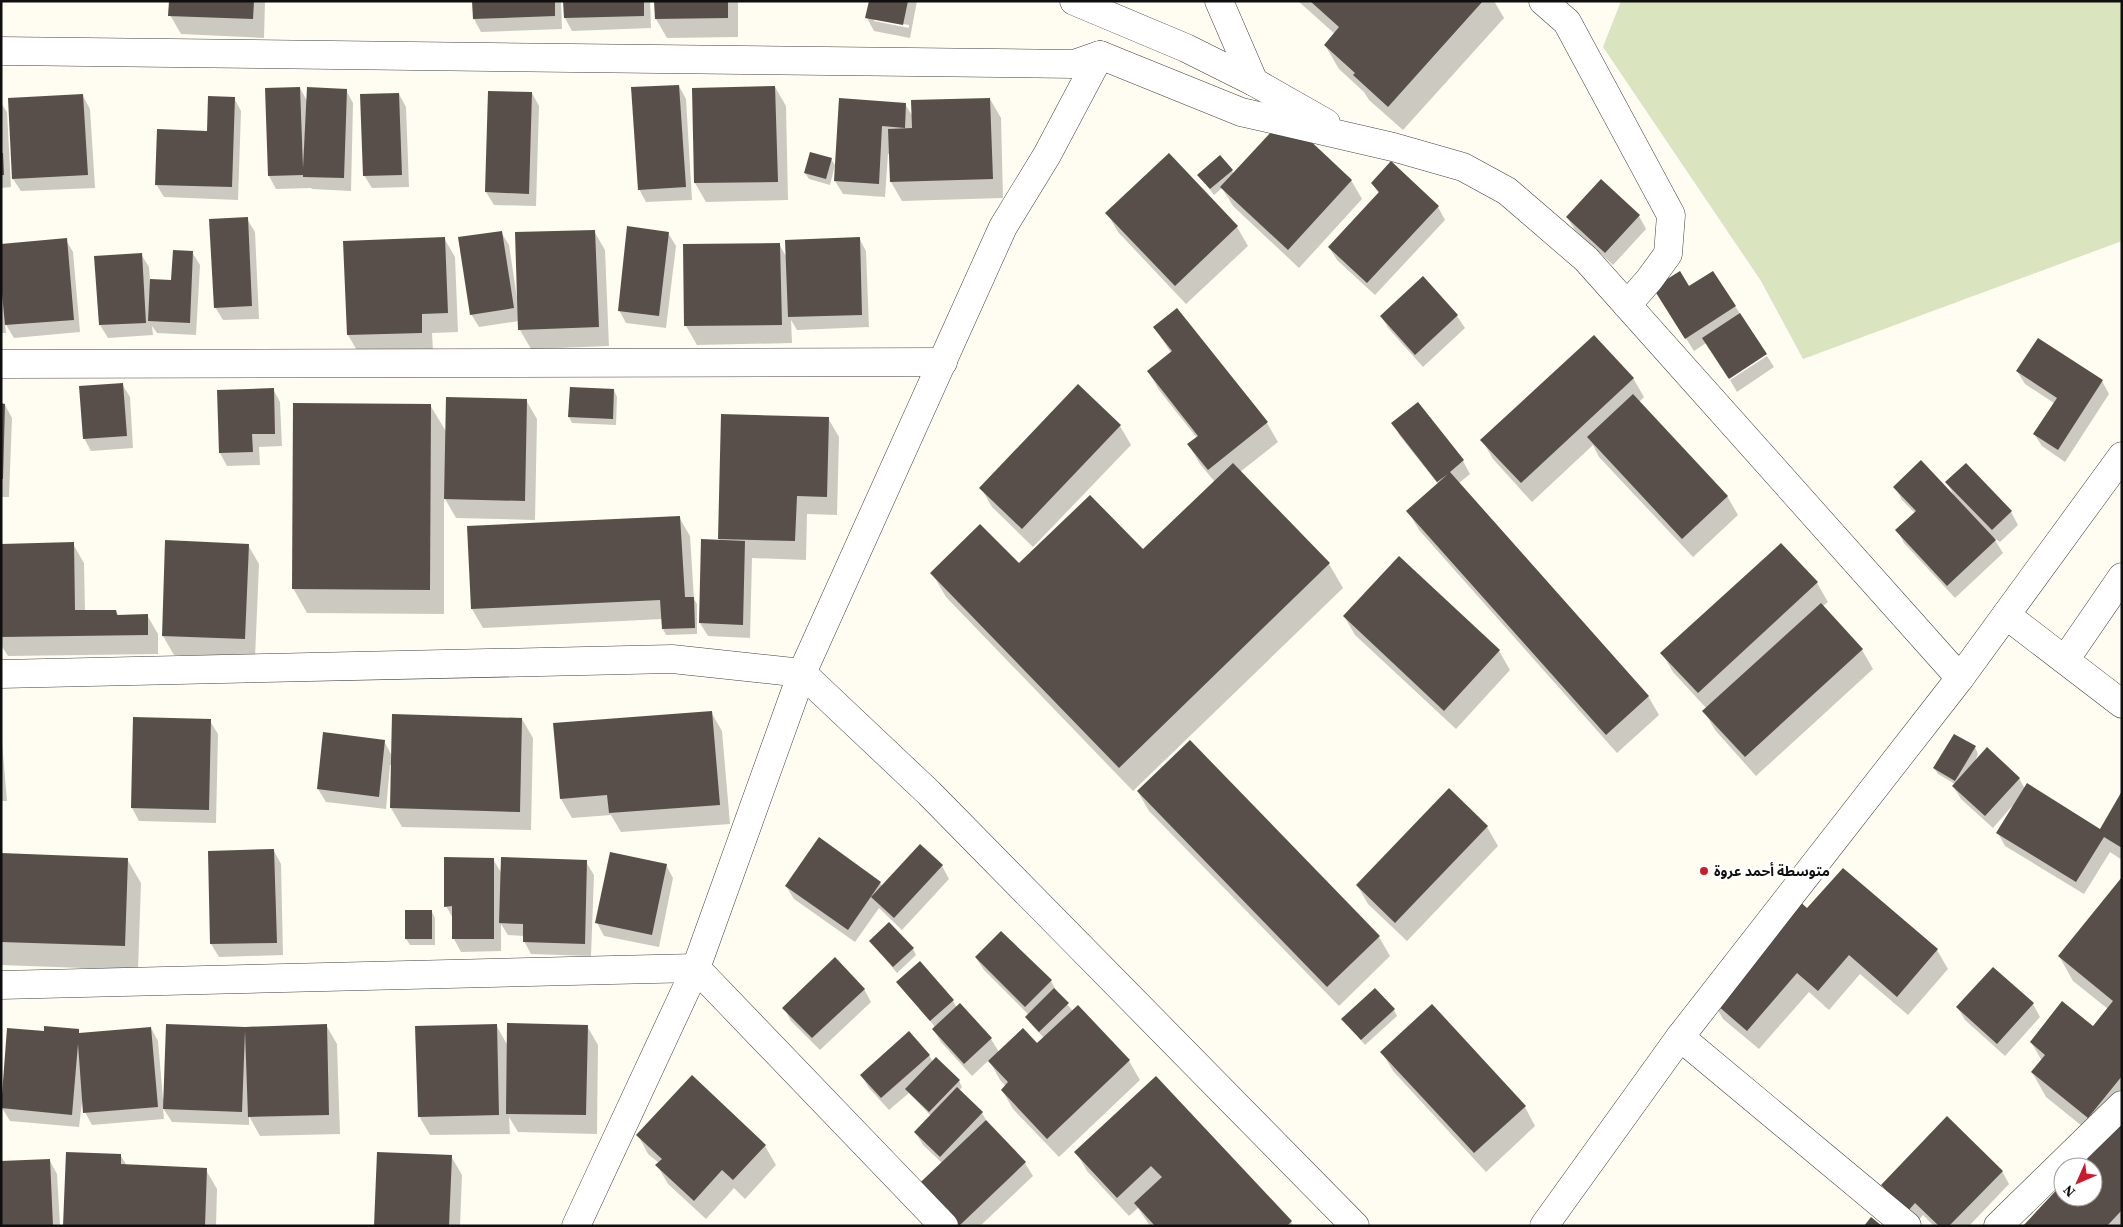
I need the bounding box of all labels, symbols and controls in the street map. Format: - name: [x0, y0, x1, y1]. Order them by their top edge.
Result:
- place label: متوسطة أحمد عروة: [1714, 861, 1830, 881]
- marker: متوسطة أحمد عروة: [1698, 865, 1710, 877]
- north arrow: [2053, 1157, 2103, 1207]
- text: N: [2058, 1181, 2079, 1202]

